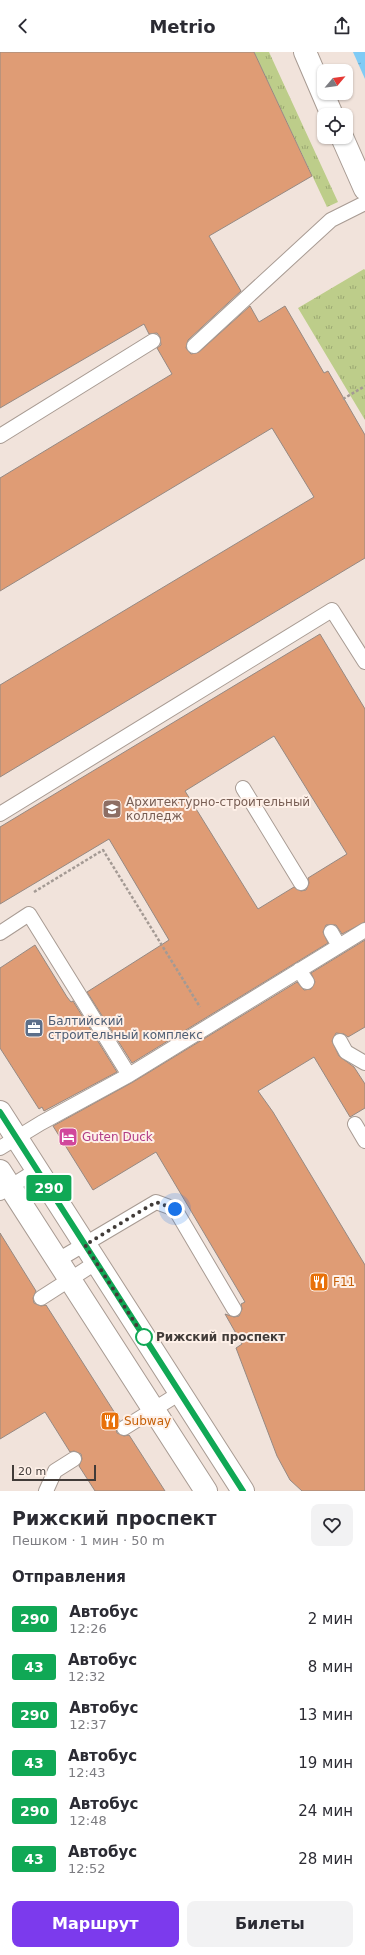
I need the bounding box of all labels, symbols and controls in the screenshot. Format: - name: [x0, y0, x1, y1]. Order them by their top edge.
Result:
- icon: back: [12, 15, 34, 37]
- icon: share: [331, 15, 353, 37]
- text: Metrio: [149, 16, 216, 37]
- north arrow: [317, 64, 353, 100]
- map controls: [317, 64, 353, 144]
- button: locate: [317, 108, 353, 144]
- place label: Архитектурно-строительный колледж: [126, 795, 310, 823]
- school or university icon: Архитектурно-строительный колледж: [101, 798, 123, 820]
- place label: Балтийский строительный комплекс: [48, 1014, 203, 1042]
- office icon: Балтийский строительный комплекс: [23, 1017, 45, 1039]
- hotel icon: Guten Duck: [57, 1126, 79, 1148]
- place label: Guten Duck: [82, 1130, 153, 1144]
- line badge: 290: [26, 1175, 72, 1201]
- text: 290: [34, 1180, 64, 1196]
- your location: [165, 1199, 185, 1219]
- restaurant icon: F11: [308, 1271, 330, 1293]
- place label: F11: [333, 1275, 355, 1289]
- marker: Рижский проспект: [135, 1328, 153, 1346]
- place label: Рижский проспект: [156, 1330, 285, 1344]
- restaurant icon: Subway: [99, 1410, 121, 1432]
- place label: Subway: [124, 1414, 171, 1428]
- scale bar: [12, 1463, 96, 1482]
- text: 20 m: [18, 1465, 46, 1478]
- button: heart: [311, 1504, 353, 1546]
- text: Рижский проспект: [12, 1507, 217, 1529]
- text: Пешком · 1 мин · 50 m: [12, 1533, 165, 1548]
- text: Отправления: [12, 1568, 126, 1586]
- text: Автобус: [69, 1603, 138, 1621]
- text: 2 мин: [308, 1610, 353, 1628]
- text: 290: [20, 1611, 49, 1627]
- text: 12:26: [69, 1621, 107, 1636]
- text: Автобус: [68, 1651, 137, 1669]
- text: 8 мин: [308, 1658, 353, 1676]
- text: 43: [24, 1659, 44, 1675]
- text: 12:32: [68, 1669, 105, 1684]
- text: Автобус: [69, 1699, 138, 1717]
- text: 13 мин: [298, 1706, 353, 1724]
- text: 290: [20, 1707, 49, 1723]
- text: 12:37: [69, 1717, 107, 1732]
- text: Автобус: [68, 1747, 137, 1765]
- text: 19 мин: [298, 1754, 353, 1772]
- text: 43: [24, 1755, 44, 1771]
- text: 12:43: [68, 1765, 105, 1780]
- text: Автобус: [69, 1795, 138, 1813]
- text: 24 мин: [298, 1802, 353, 1820]
- text: 290: [20, 1803, 49, 1819]
- text: 12:48: [69, 1813, 107, 1828]
- text: Автобус: [68, 1843, 137, 1861]
- text: 28 мин: [298, 1850, 353, 1868]
- text: 43: [24, 1851, 44, 1867]
- text: 12:52: [68, 1861, 105, 1876]
- button: Маршрут: [12, 1901, 179, 1947]
- button: Билеты: [187, 1901, 353, 1947]

